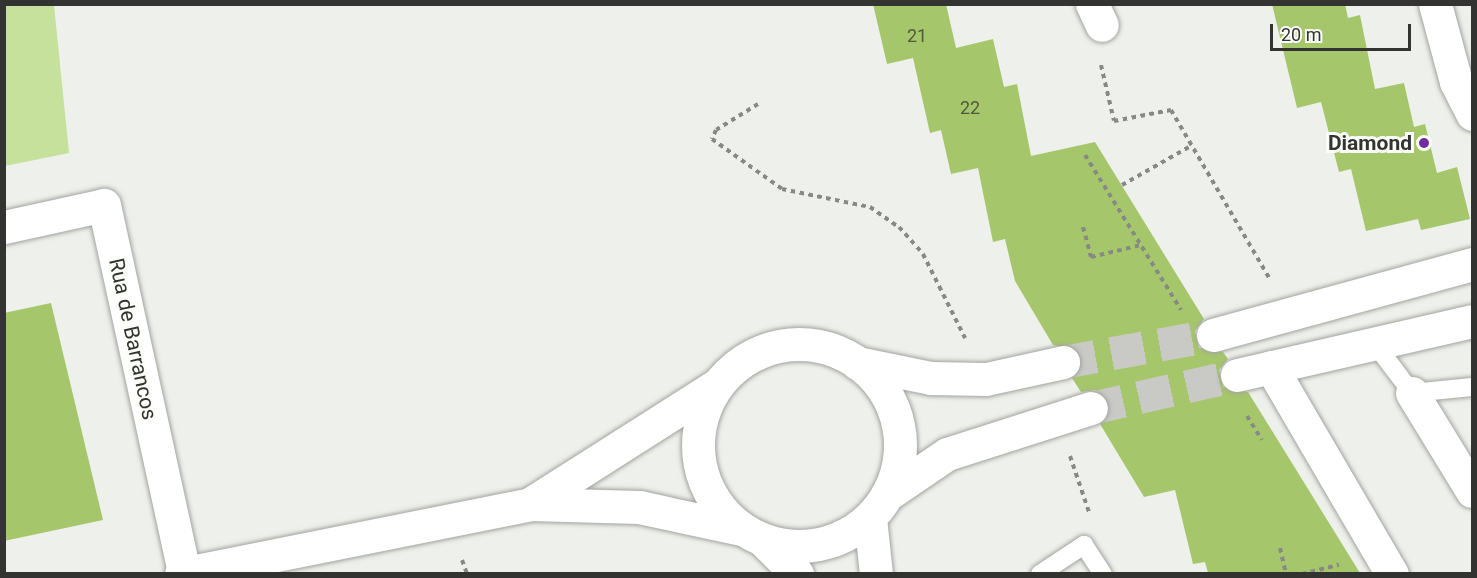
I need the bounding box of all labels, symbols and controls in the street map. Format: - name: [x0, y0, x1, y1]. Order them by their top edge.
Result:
- scale bar: [1273, 12, 1414, 50]
- text: 20 m: [1281, 24, 1321, 45]
- house number: 21: [907, 25, 927, 47]
- house number: 22: [960, 97, 980, 119]
- place label: Diamond: [1328, 130, 1412, 156]
- marker: Diamond: [1417, 136, 1431, 150]
- street label: Rua de Barrancos: [104, 256, 162, 422]

